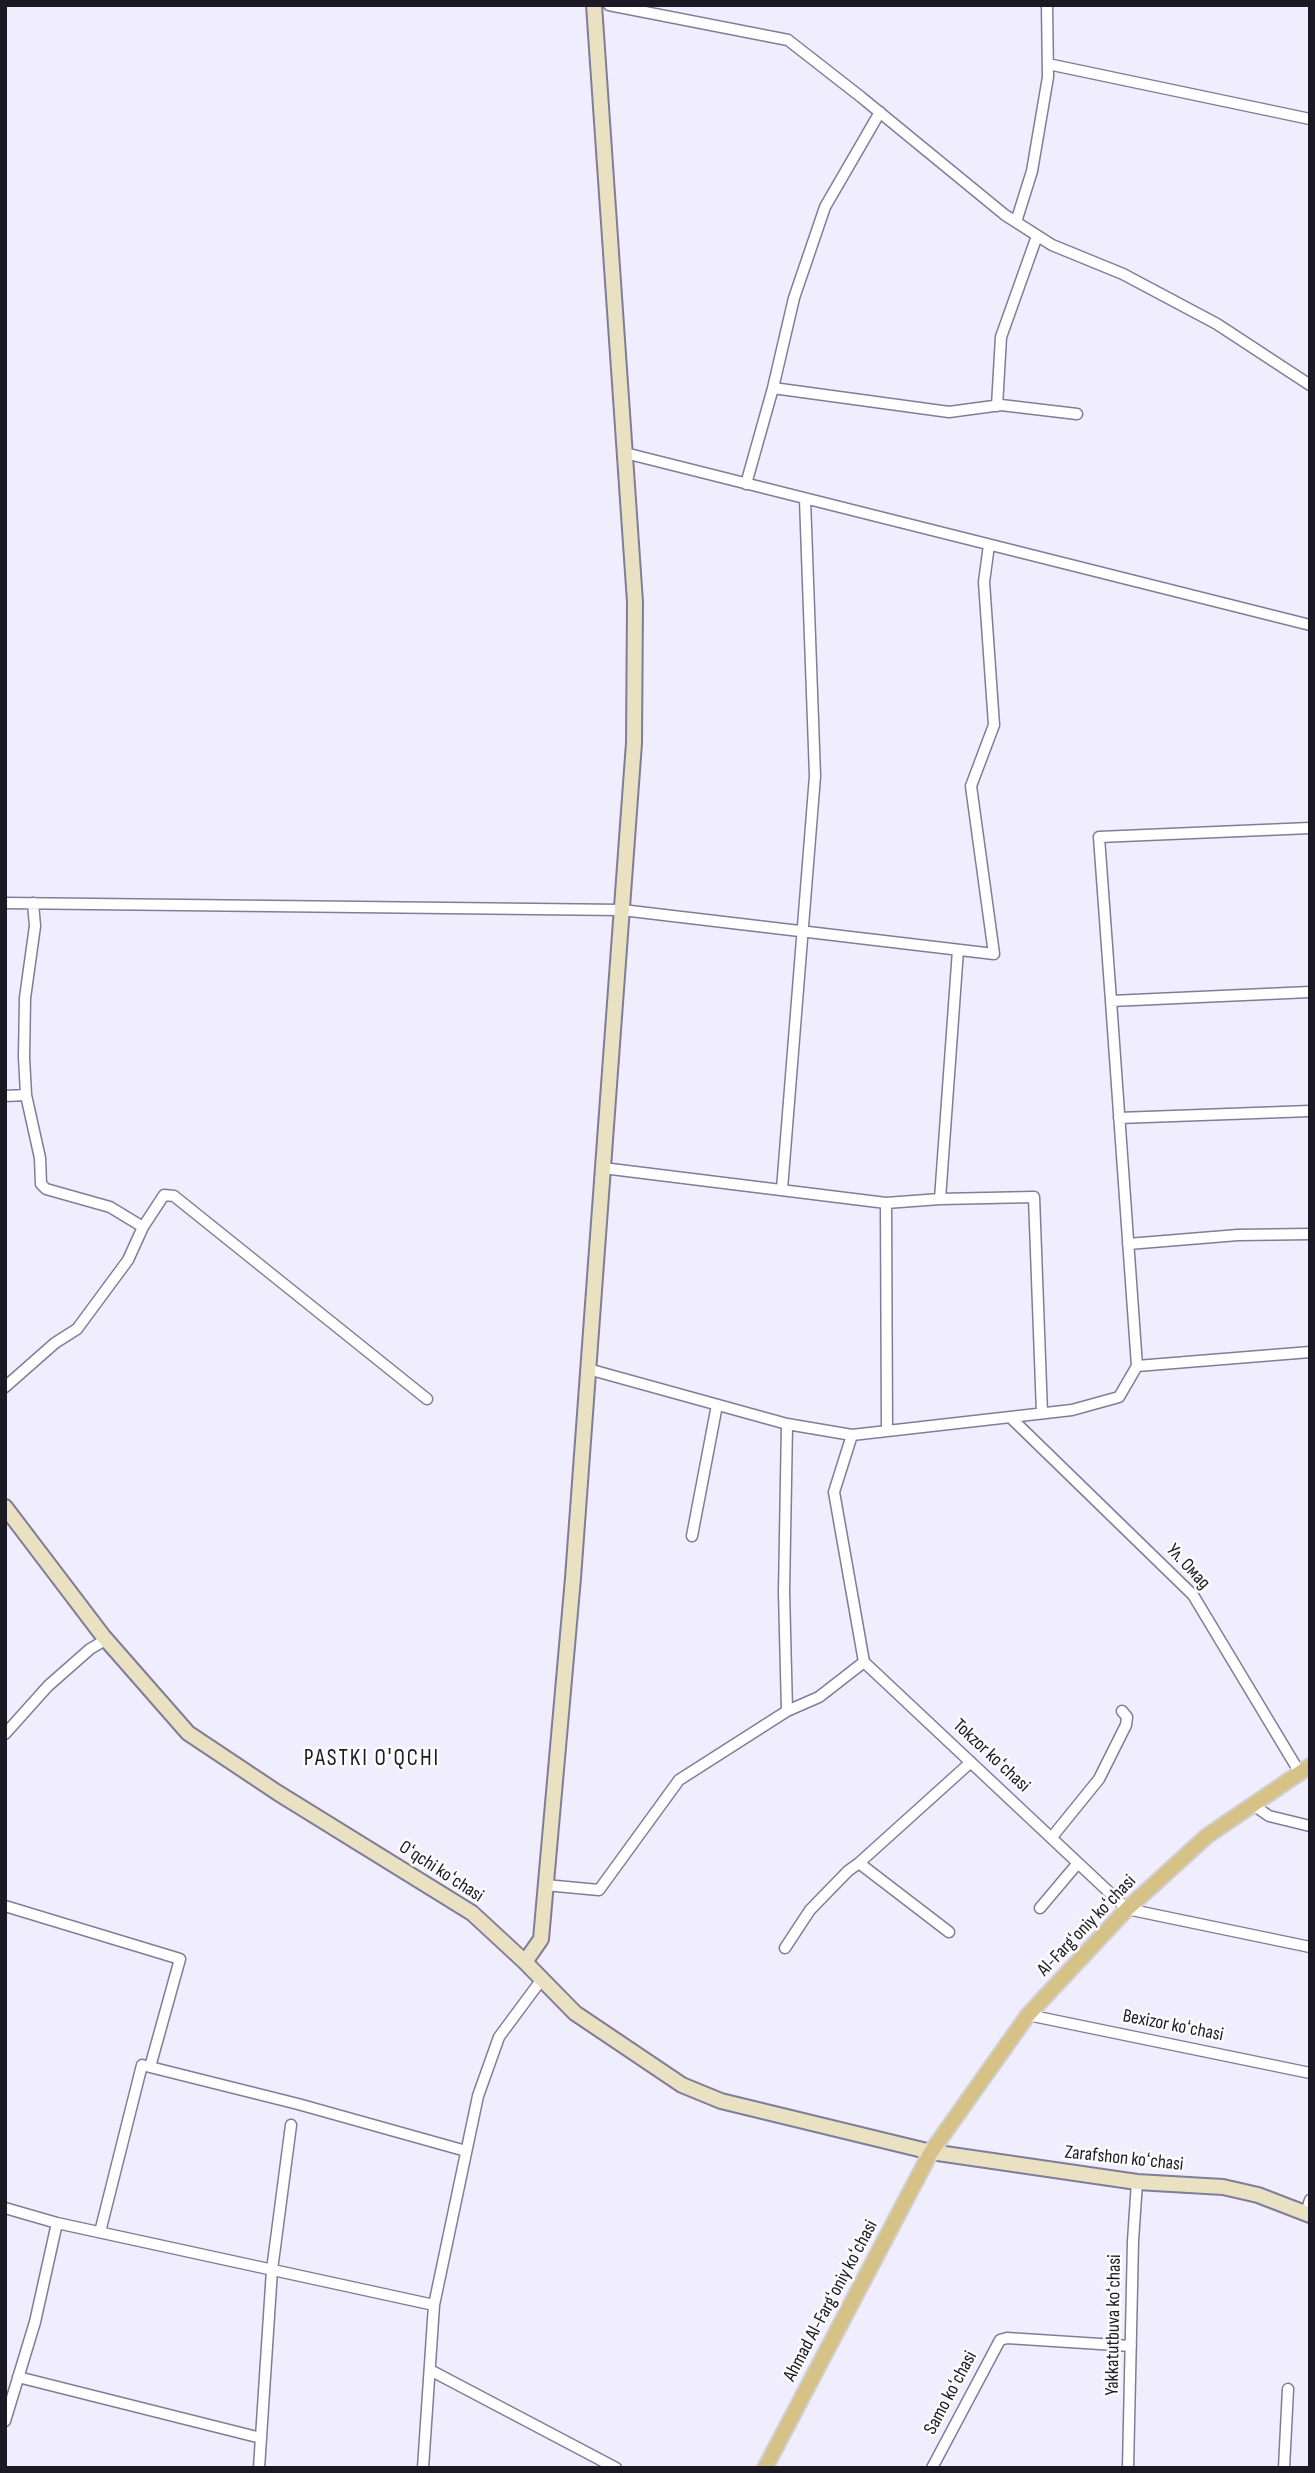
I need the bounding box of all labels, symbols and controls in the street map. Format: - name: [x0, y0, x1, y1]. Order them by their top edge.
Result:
- street label: Ул. Омад: [1161, 1539, 1215, 1595]
- street label: Tokzor koʻchasi: [948, 1715, 1034, 1797]
- district label: PASTKI O'QCHI: [305, 1745, 439, 1773]
- street label: Oʻqchi koʻchasi: [394, 1836, 488, 1908]
- street label: Al-Fargʻoniy koʻchasi: [1033, 1871, 1141, 1981]
- street label: Bexizor koʻchasi: [1121, 2005, 1225, 2047]
- street label: Zarafshon koʻchasi: [1063, 2141, 1185, 2177]
- street label: Ahmad Al-Fargʻoniy koʻchasi: [779, 2217, 883, 2385]
- street label: Yakkatutbuva koʻchasi: [1101, 2254, 1127, 2396]
- street label: Samo koʻchasi: [920, 2347, 982, 2439]

